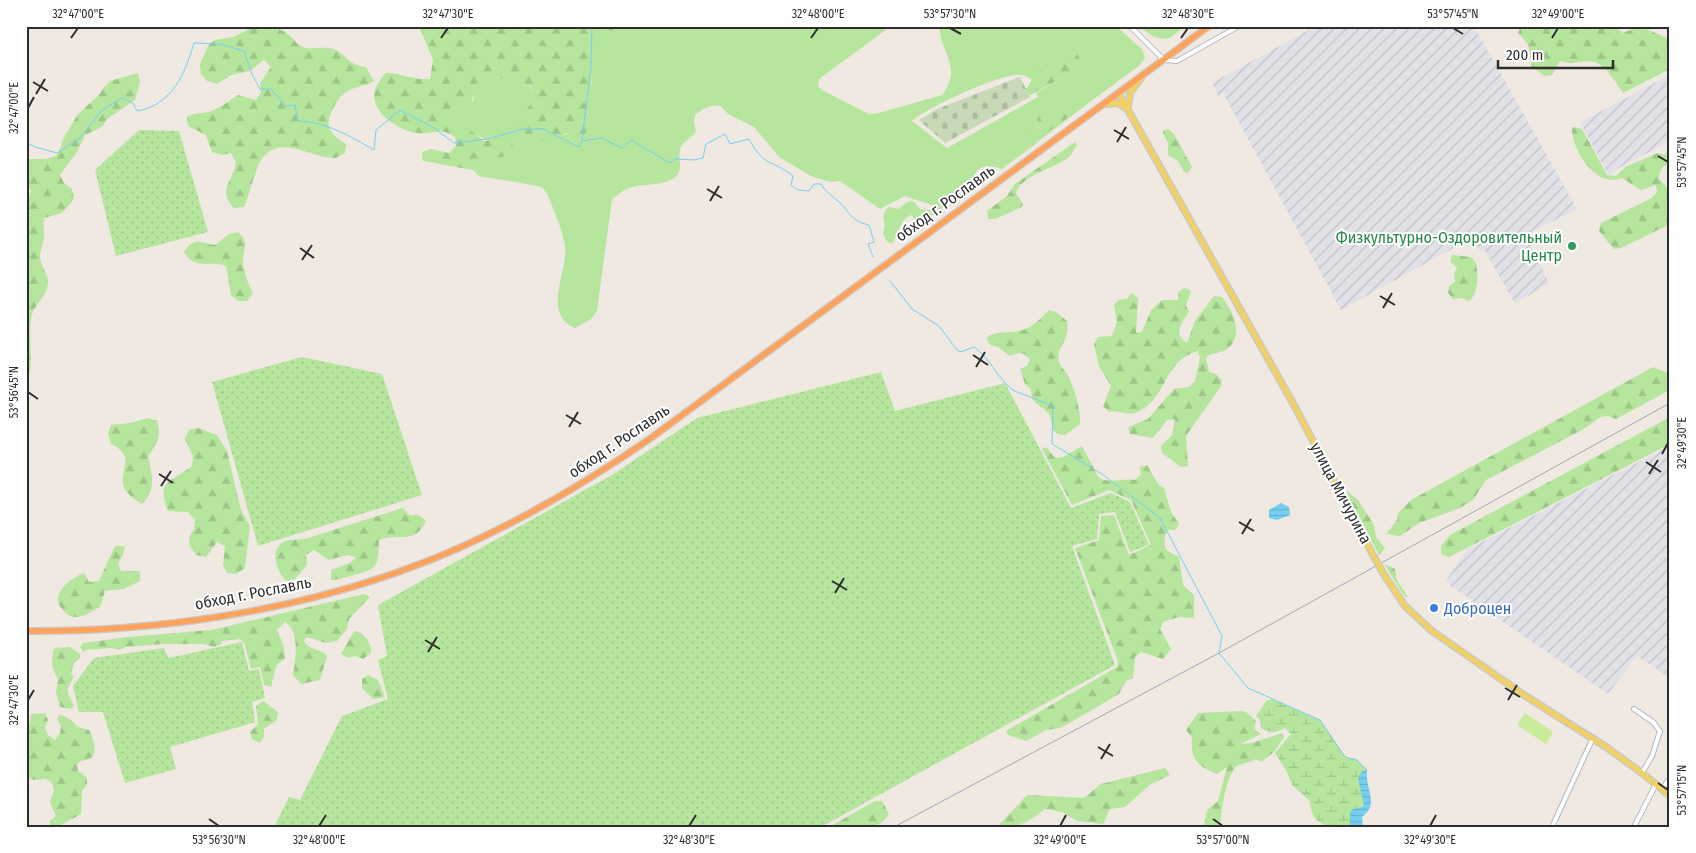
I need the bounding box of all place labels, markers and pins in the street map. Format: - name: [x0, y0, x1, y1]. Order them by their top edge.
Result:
- place label: Физкультурно-Оздоровительный Центр: [1336, 228, 1562, 265]
- marker: Физкультурно-Оздоровительный Центр: [1566, 240, 1578, 252]
- place label: Доброцен: [1443, 599, 1511, 618]
- marker: Доброцен: [1428, 602, 1440, 614]

